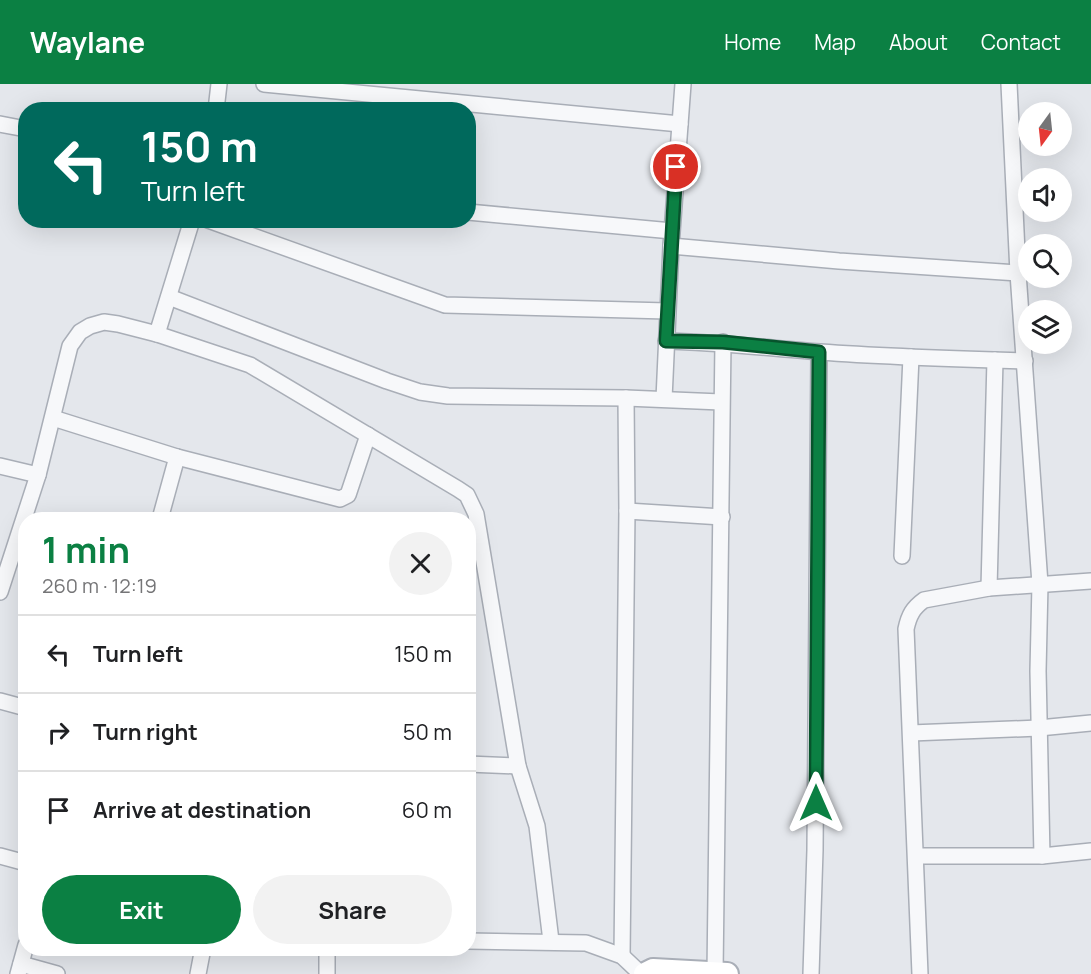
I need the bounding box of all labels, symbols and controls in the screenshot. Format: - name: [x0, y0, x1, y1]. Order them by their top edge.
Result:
- text: Waylane: [30, 23, 145, 61]
- text: Home: [724, 28, 781, 56]
- text: Map: [814, 28, 856, 56]
- text: About: [889, 28, 948, 56]
- text: Contact: [981, 28, 1061, 56]
- north arrow: [1018, 102, 1072, 156]
- map controls: [1018, 102, 1072, 354]
- text: 150 m: [141, 117, 258, 175]
- icon: left: [42, 126, 120, 204]
- pin: [650, 141, 701, 192]
- icon: arrive: [659, 150, 692, 183]
- button: sound: [1018, 168, 1072, 222]
- text: Turn left: [141, 172, 245, 209]
- button: search: [1018, 234, 1072, 288]
- button: layers: [1018, 300, 1072, 354]
- text: 1 min: [42, 525, 130, 574]
- button: close: [389, 532, 452, 595]
- text: 260 m · 12:19: [42, 572, 157, 599]
- icon: left: [42, 638, 75, 671]
- text: Turn left: [93, 639, 183, 669]
- text: 150 m: [394, 639, 452, 669]
- icon: right: [42, 716, 75, 749]
- text: Turn right: [93, 717, 198, 747]
- text: 50 m: [403, 717, 452, 747]
- position arrow: [784, 771, 848, 835]
- icon: arrive: [42, 794, 75, 827]
- text: Arrive at destination: [93, 795, 311, 825]
- text: 60 m: [402, 795, 452, 825]
- button: Exit: [42, 875, 241, 944]
- button: Share: [253, 875, 452, 944]

